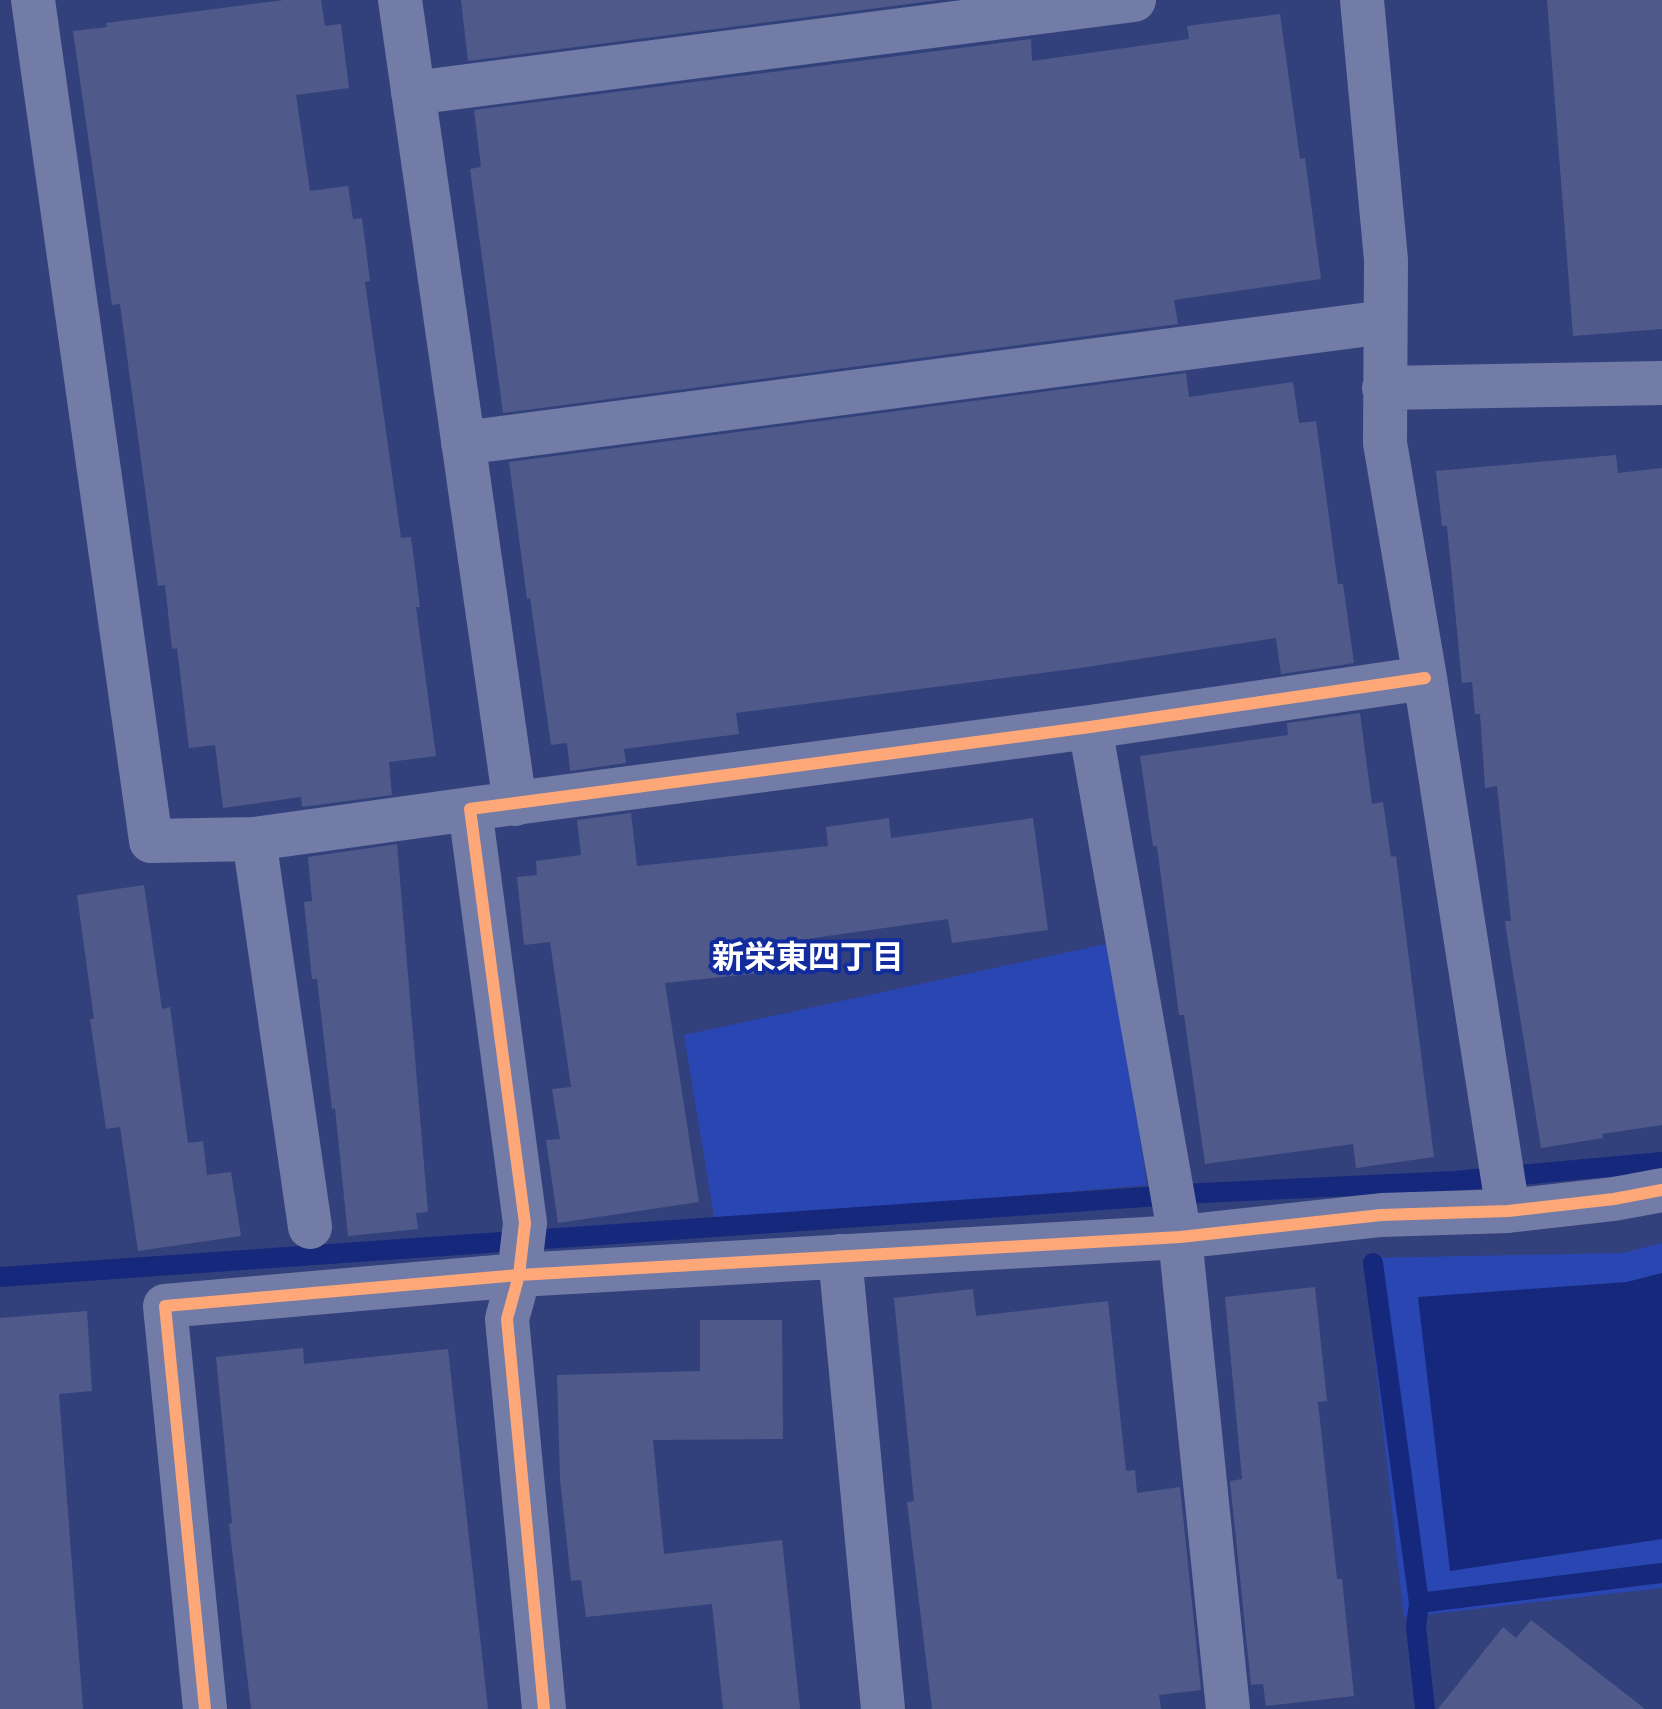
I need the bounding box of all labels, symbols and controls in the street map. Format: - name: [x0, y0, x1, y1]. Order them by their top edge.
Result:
- district label: 新栄東四丁目: [712, 940, 904, 978]

